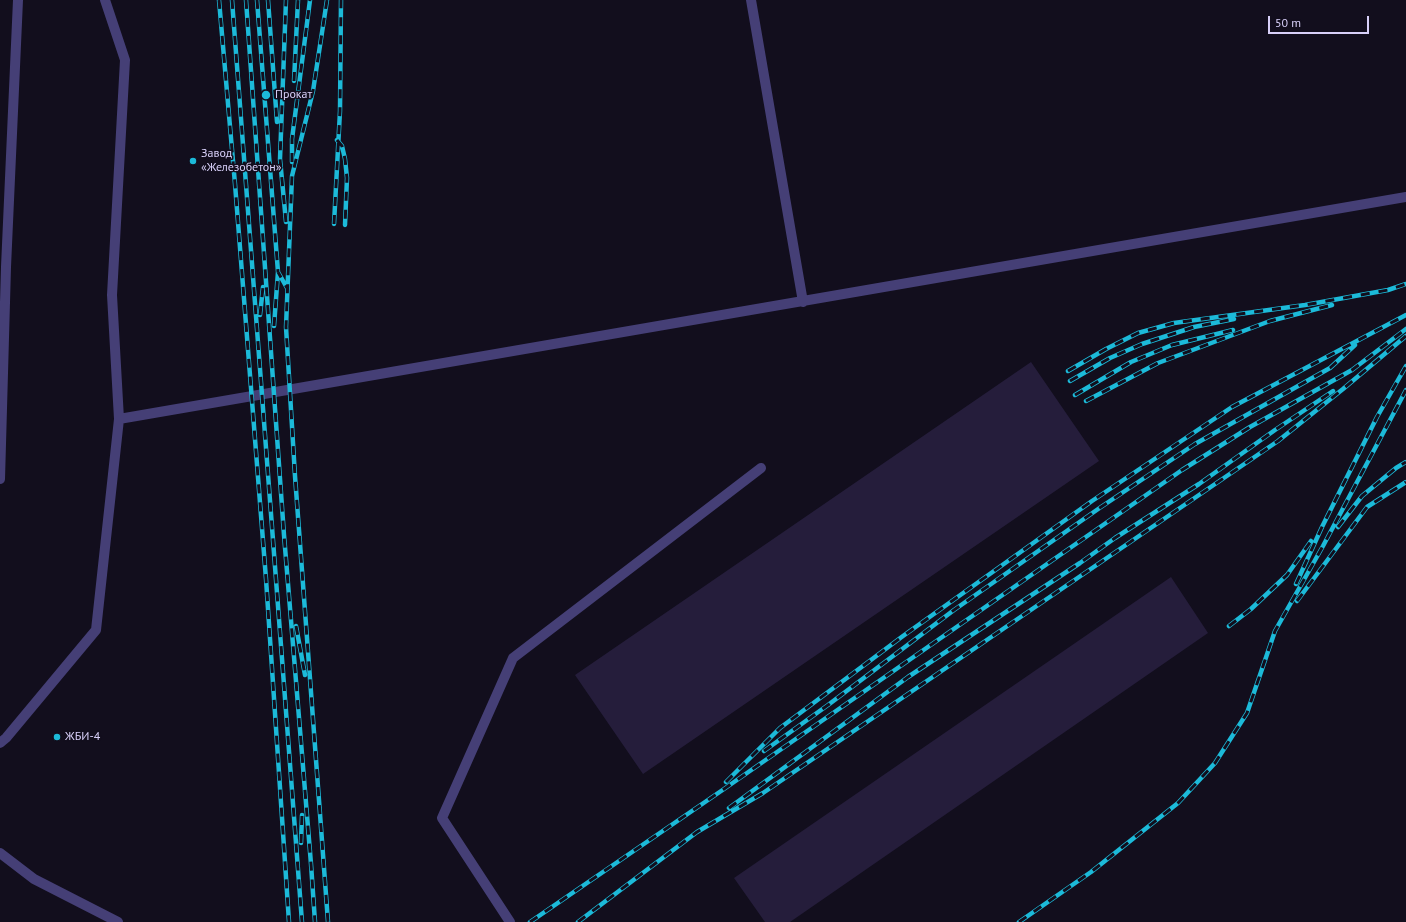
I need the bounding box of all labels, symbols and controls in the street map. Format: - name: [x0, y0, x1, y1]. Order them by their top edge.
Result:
- scale bar: [1270, 8, 1371, 34]
- text: 50 m: [1275, 15, 1301, 30]
- place label: Прокат: [275, 88, 312, 102]
- marker: Прокат: [260, 89, 272, 101]
- place label: Завод «Железобетон»: [201, 147, 281, 175]
- marker: Завод «Железобетон»: [188, 156, 198, 166]
- place label: ЖБИ-4: [65, 730, 100, 744]
- marker: ЖБИ-4: [52, 732, 62, 742]

